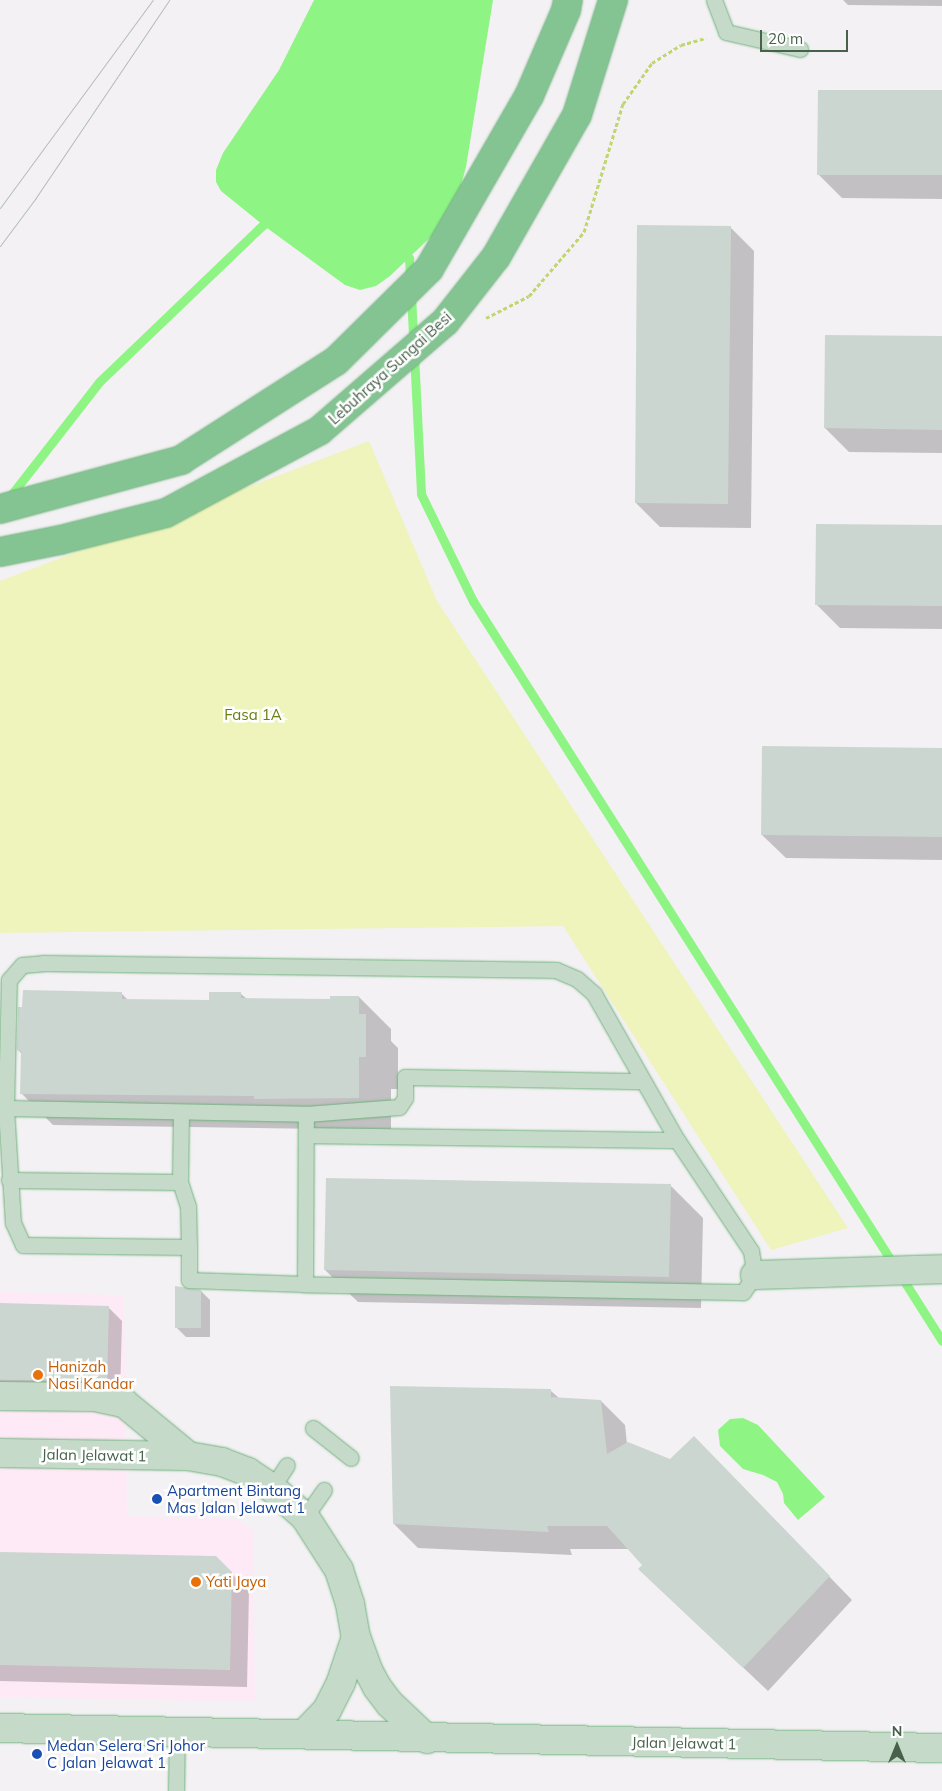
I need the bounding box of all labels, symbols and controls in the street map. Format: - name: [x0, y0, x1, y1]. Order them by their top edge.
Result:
- scale bar: [762, 20, 850, 52]
- text: 20 m: [768, 29, 803, 48]
- street label: Lebuhraya Sungai Besi: [325, 308, 455, 428]
- park label: Fasa 1A: [224, 706, 282, 724]
- place label: Hanizah Nasi Kandar: [48, 1357, 134, 1392]
- marker: Hanizah Nasi Kandar: [32, 1369, 44, 1381]
- street label: Jalan Jelawat 1: [41, 1445, 147, 1465]
- place label: Apartment Bintang Mas Jalan Jelawat 1: [167, 1481, 305, 1516]
- marker: Apartment Bintang Mas Jalan Jelawat 1: [151, 1493, 163, 1505]
- place label: Yati Jaya: [206, 1573, 266, 1591]
- marker: Yati Jaya: [190, 1576, 202, 1588]
- north arrow: [872, 1721, 922, 1771]
- text: N: [892, 1722, 902, 1740]
- street label: Jalan Jelawat 1: [631, 1733, 737, 1753]
- place label: Medan Selera Sri Johor C Jalan Jelawat 1: [47, 1736, 205, 1771]
- marker: Medan Selera Sri Johor C Jalan Jelawat 1: [31, 1748, 43, 1760]

